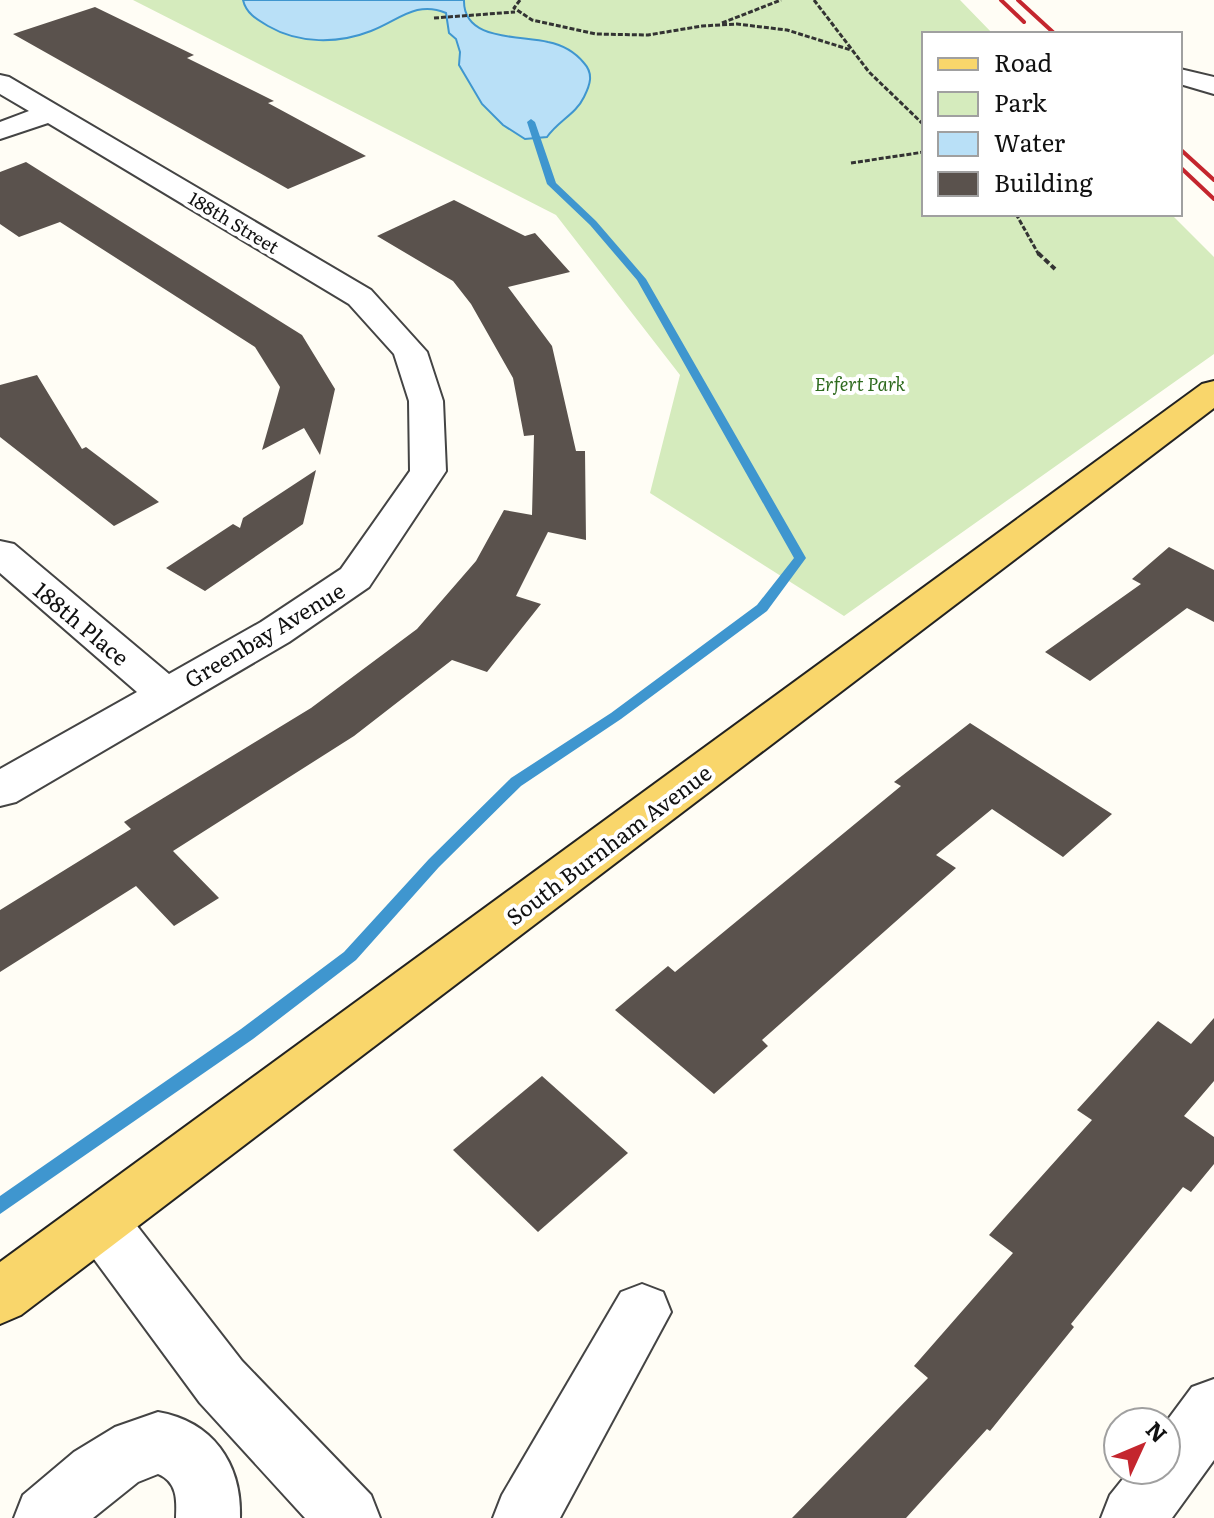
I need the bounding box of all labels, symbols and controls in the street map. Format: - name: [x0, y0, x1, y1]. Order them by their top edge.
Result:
- legend: [922, 32, 1182, 216]
- text: Road: [994, 44, 1053, 79]
- text: Park: [994, 84, 1047, 119]
- text: Water: [994, 124, 1066, 159]
- text: Building: [994, 164, 1093, 199]
- street label: 188th Street: [184, 184, 285, 260]
- park label: Erfert Park: [815, 370, 906, 397]
- street label: 188th Place: [27, 573, 137, 673]
- street label: Greenbay Avenue: [178, 573, 350, 695]
- street label: South Burnham Avenue: [498, 756, 718, 932]
- north arrow: [1102, 1406, 1182, 1486]
- text: N: [1139, 1413, 1176, 1449]

